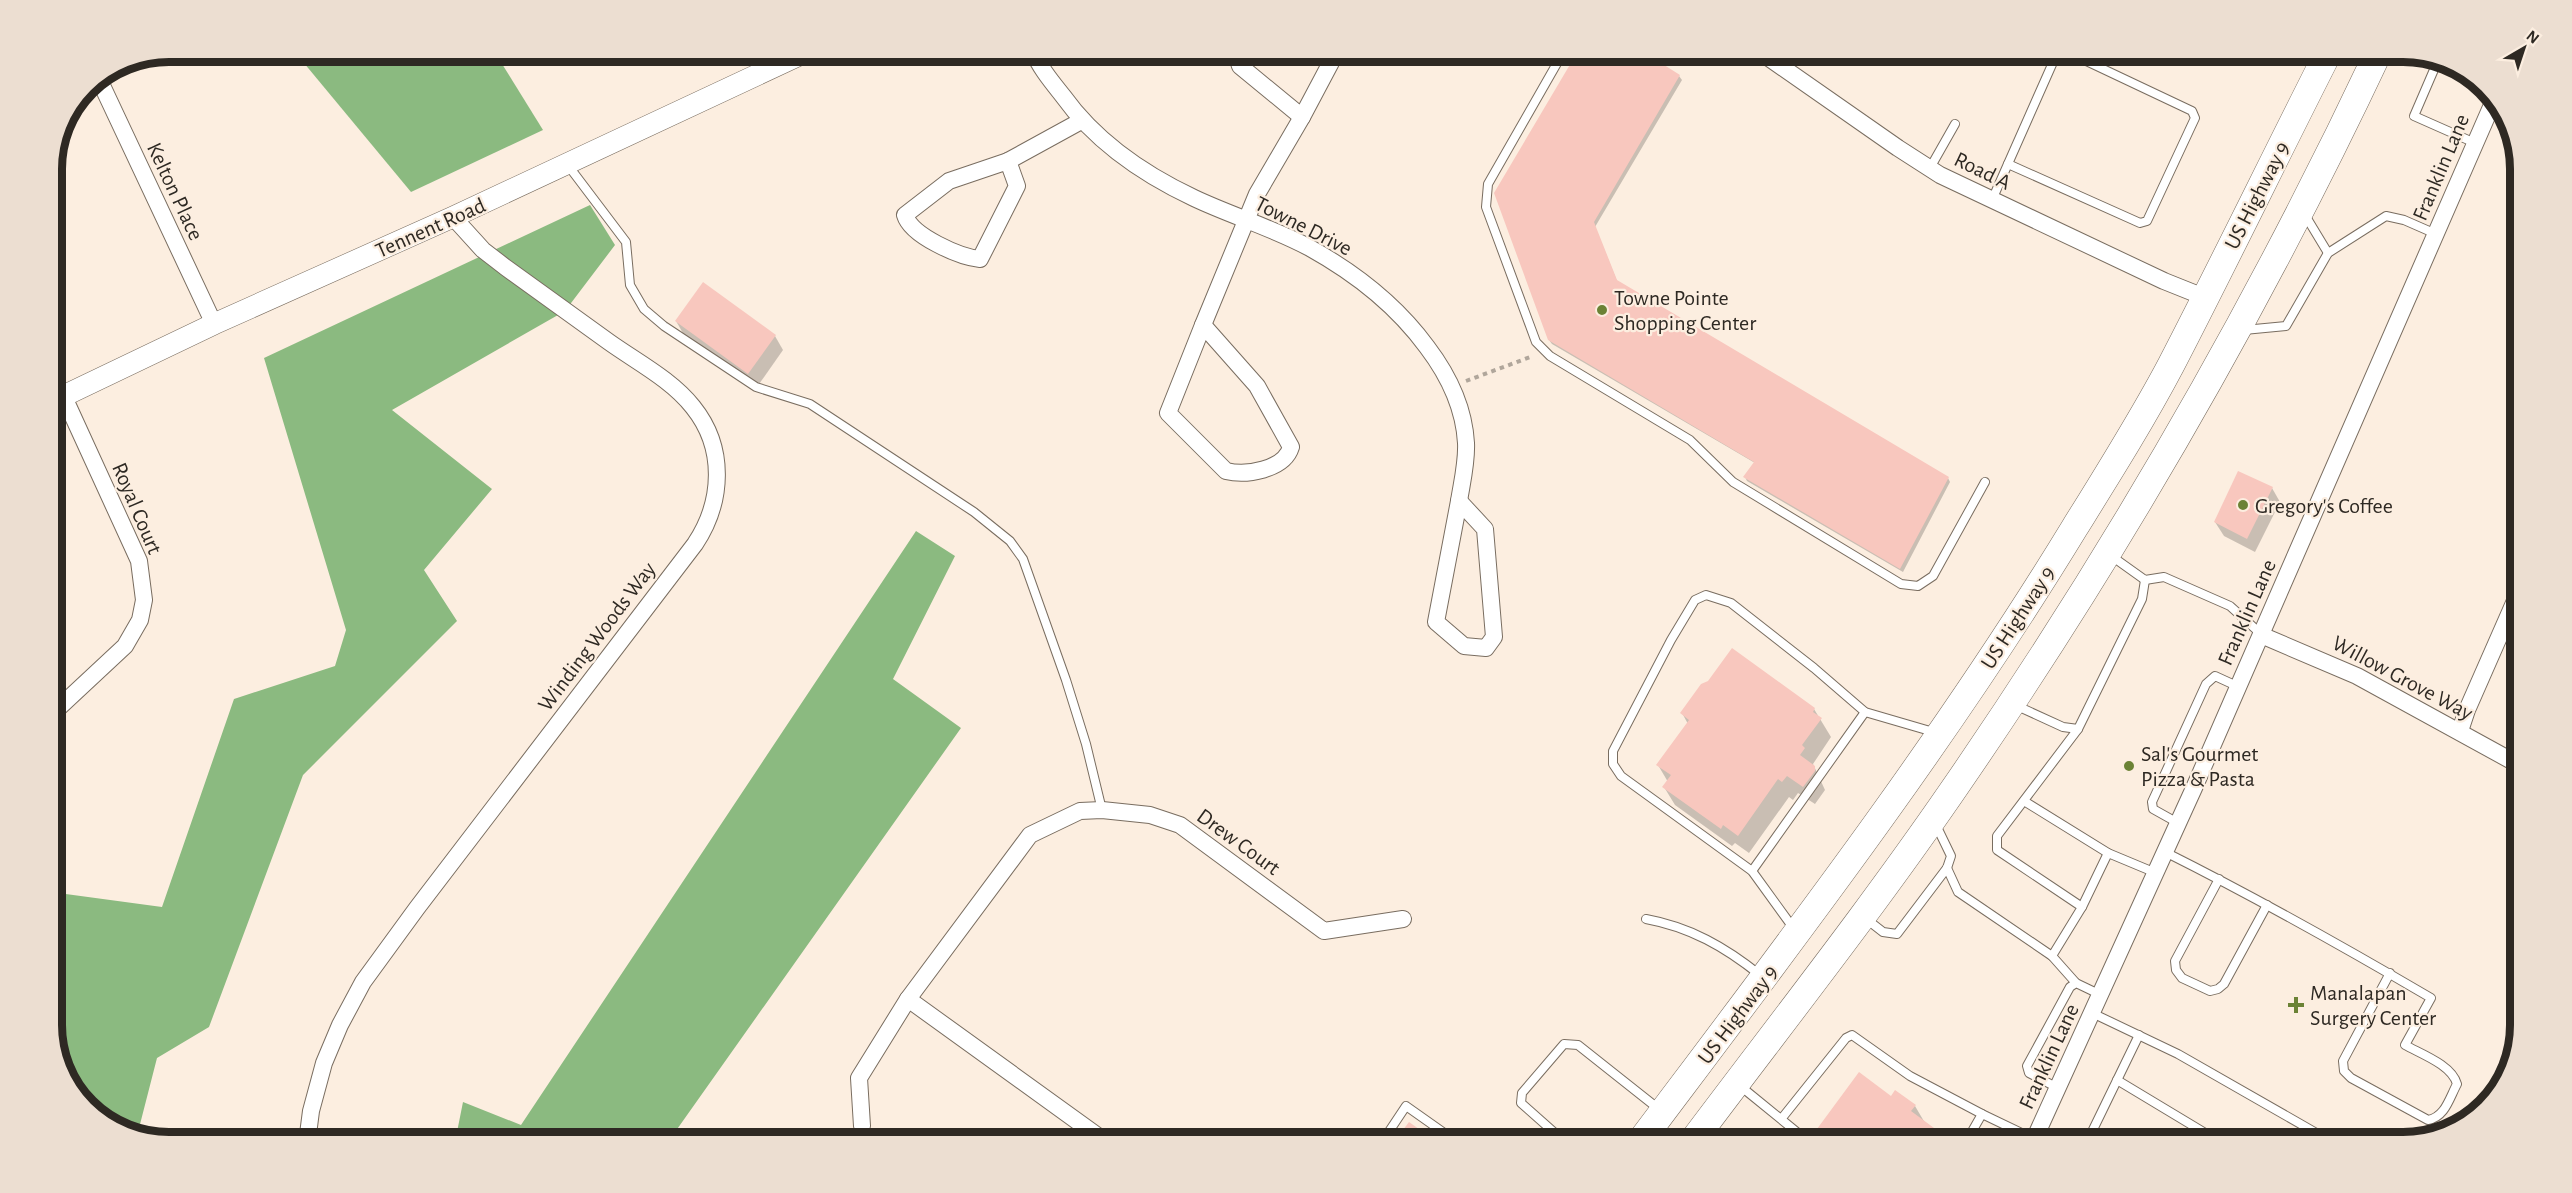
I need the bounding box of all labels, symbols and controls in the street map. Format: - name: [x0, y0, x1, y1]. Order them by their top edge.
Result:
- north arrow: [2494, 18, 2554, 78]
- text: N: [2523, 27, 2542, 47]
- street label: Franklin Lane: [2409, 111, 2473, 224]
- street label: US Highway 9: [2220, 138, 2293, 253]
- street label: Kelton Place: [143, 139, 207, 244]
- street label: Road A: [1951, 148, 2015, 194]
- street label: Towne Drive: [1252, 192, 1356, 260]
- street label: Tennent Road: [372, 194, 489, 262]
- place label: Towne Pointe Shopping Center: [1614, 287, 1756, 334]
- marker: Towne Pointe Shopping Center: [1595, 303, 1609, 317]
- street label: Royal Court: [108, 459, 166, 557]
- place label: Gregory's Coffee: [2255, 495, 2393, 517]
- marker: Gregory's Coffee: [2236, 498, 2250, 512]
- street label: Franklin Lane: [2214, 556, 2280, 669]
- street label: Winding Woods Way: [534, 558, 660, 715]
- street label: US Highway 9: [1977, 562, 2059, 673]
- street label: Willow Grove Way: [2329, 632, 2477, 724]
- place label: Sal's Gourmet Pizza & Pasta: [2141, 743, 2258, 790]
- marker: Sal's Gourmet Pizza & Pasta: [2122, 759, 2136, 773]
- street label: Drew Court: [1193, 804, 1284, 879]
- street label: US Highway 9: [1694, 961, 1782, 1068]
- place label: Manalapan Surgery Center: [2310, 982, 2436, 1029]
- marker: Manalapan Surgery Center: [2287, 996, 2305, 1014]
- street label: Franklin Lane: [2015, 1000, 2083, 1112]

